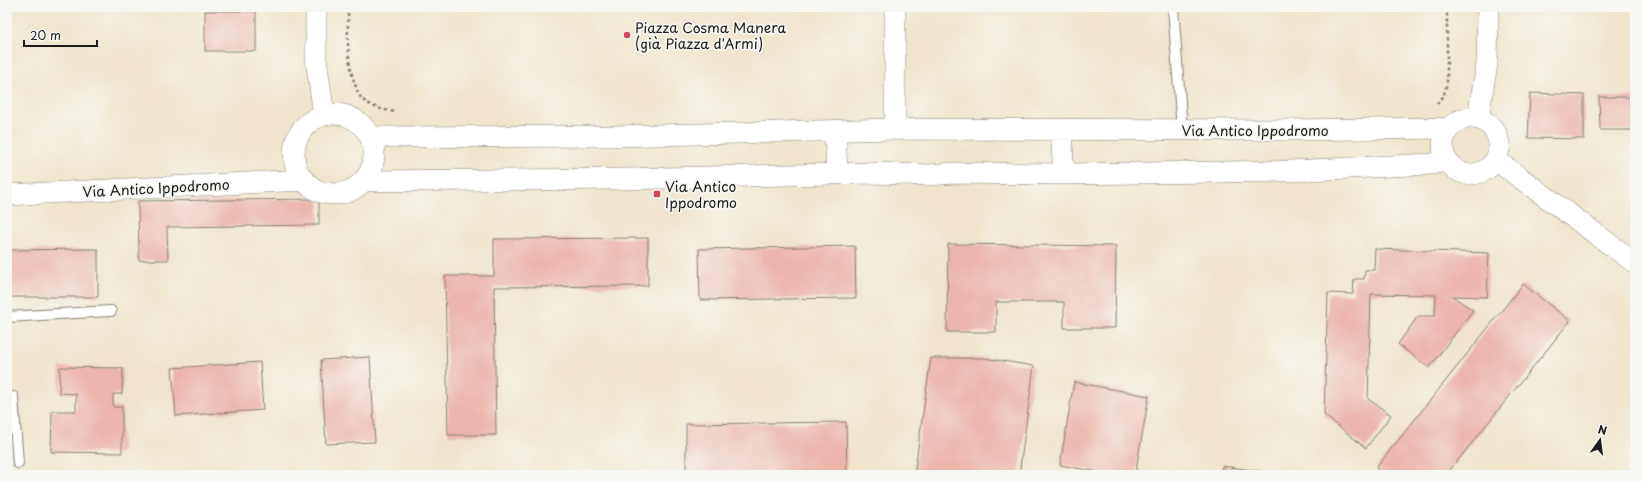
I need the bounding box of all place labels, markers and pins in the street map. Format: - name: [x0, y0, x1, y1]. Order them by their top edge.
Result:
- place label: Piazza Cosma Manera (già Piazza d'Armi): [635, 17, 786, 54]
- marker: Piazza Cosma Manera (già Piazza d'Armi): [622, 30, 632, 40]
- place label: Via Antico Ippodromo: [665, 176, 737, 213]
- marker: Via Antico Ippodromo: [652, 189, 662, 199]

